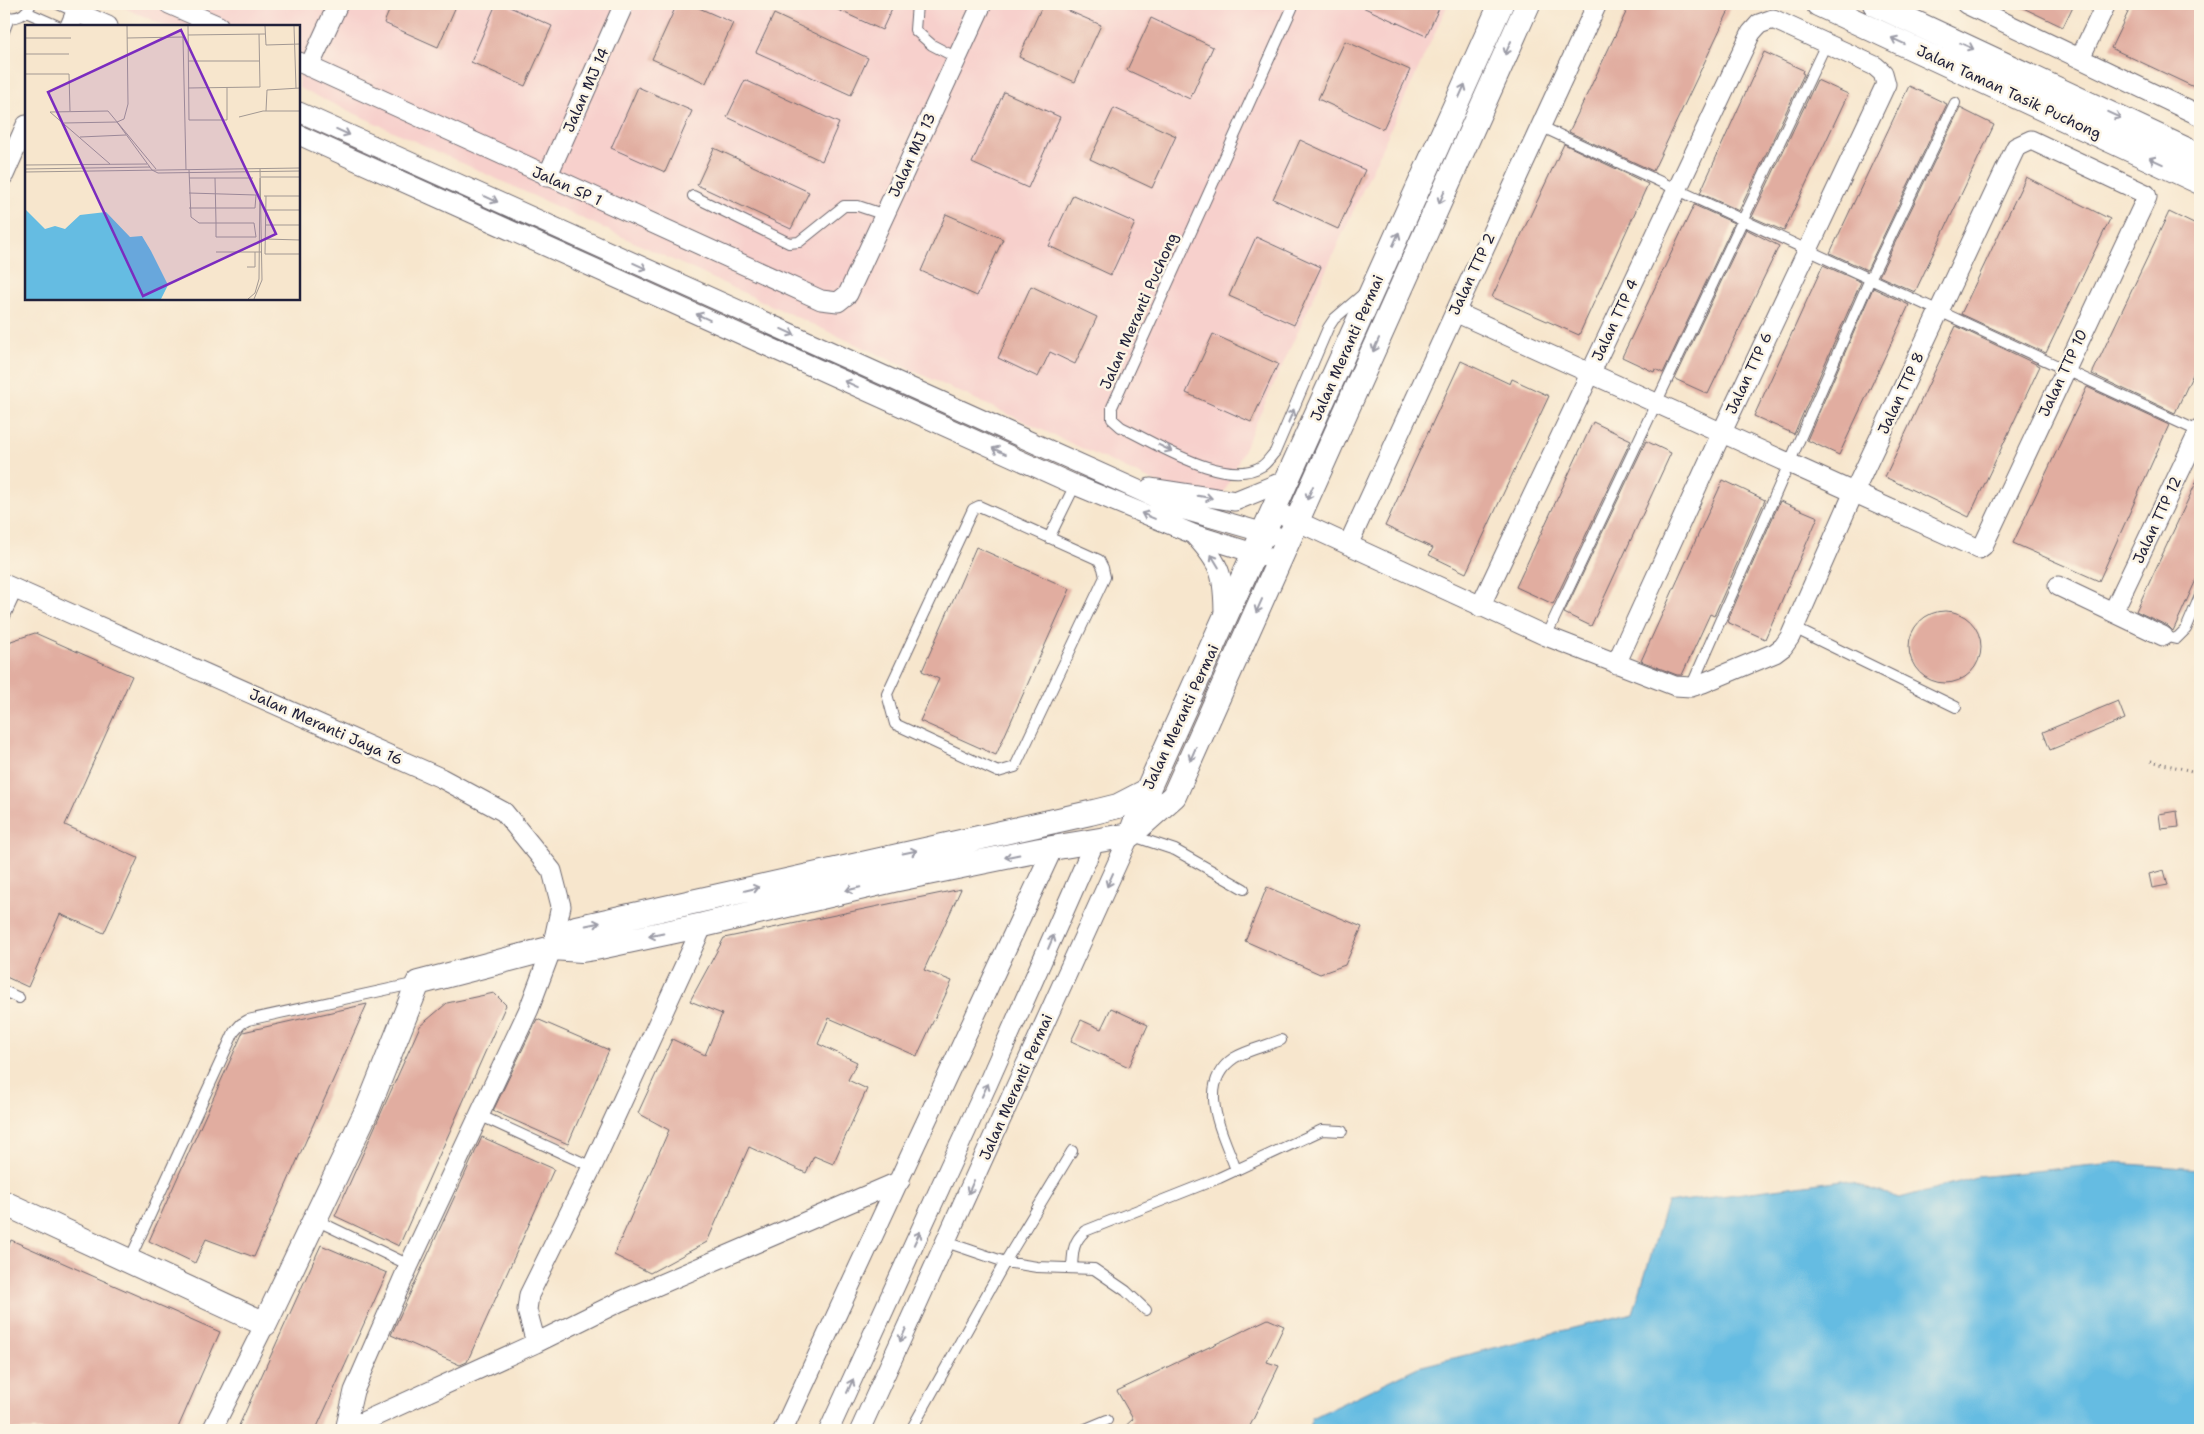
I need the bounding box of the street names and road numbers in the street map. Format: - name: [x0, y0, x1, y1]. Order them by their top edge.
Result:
- street label: Jalan Taman Tasik Puchong: [1913, 40, 2105, 144]
- street label: Jalan MJ 14: [558, 45, 614, 135]
- street label: Jalan MJ 13: [884, 110, 940, 200]
- street label: Jalan SP 1: [529, 162, 605, 210]
- street label: Jalan Meranti Puchong: [1095, 229, 1183, 393]
- street label: Jalan TTP 2: [1444, 230, 1500, 318]
- street label: Jalan Meranti Permai: [1306, 272, 1388, 424]
- street label: Jalan TTP 4: [1587, 276, 1643, 364]
- street label: Jalan TTP 10: [2034, 326, 2092, 420]
- street label: Jalan TTP 6: [1721, 329, 1777, 417]
- street label: Jalan TTP 8: [1873, 349, 1929, 437]
- street label: Jalan TTP 12: [2128, 473, 2186, 567]
- street label: Jalan Meranti Permai: [1139, 641, 1223, 793]
- street label: Jalan Meranti Jaya 16: [246, 684, 406, 770]
- street label: Jalan Meranti Permai: [975, 1011, 1057, 1163]

